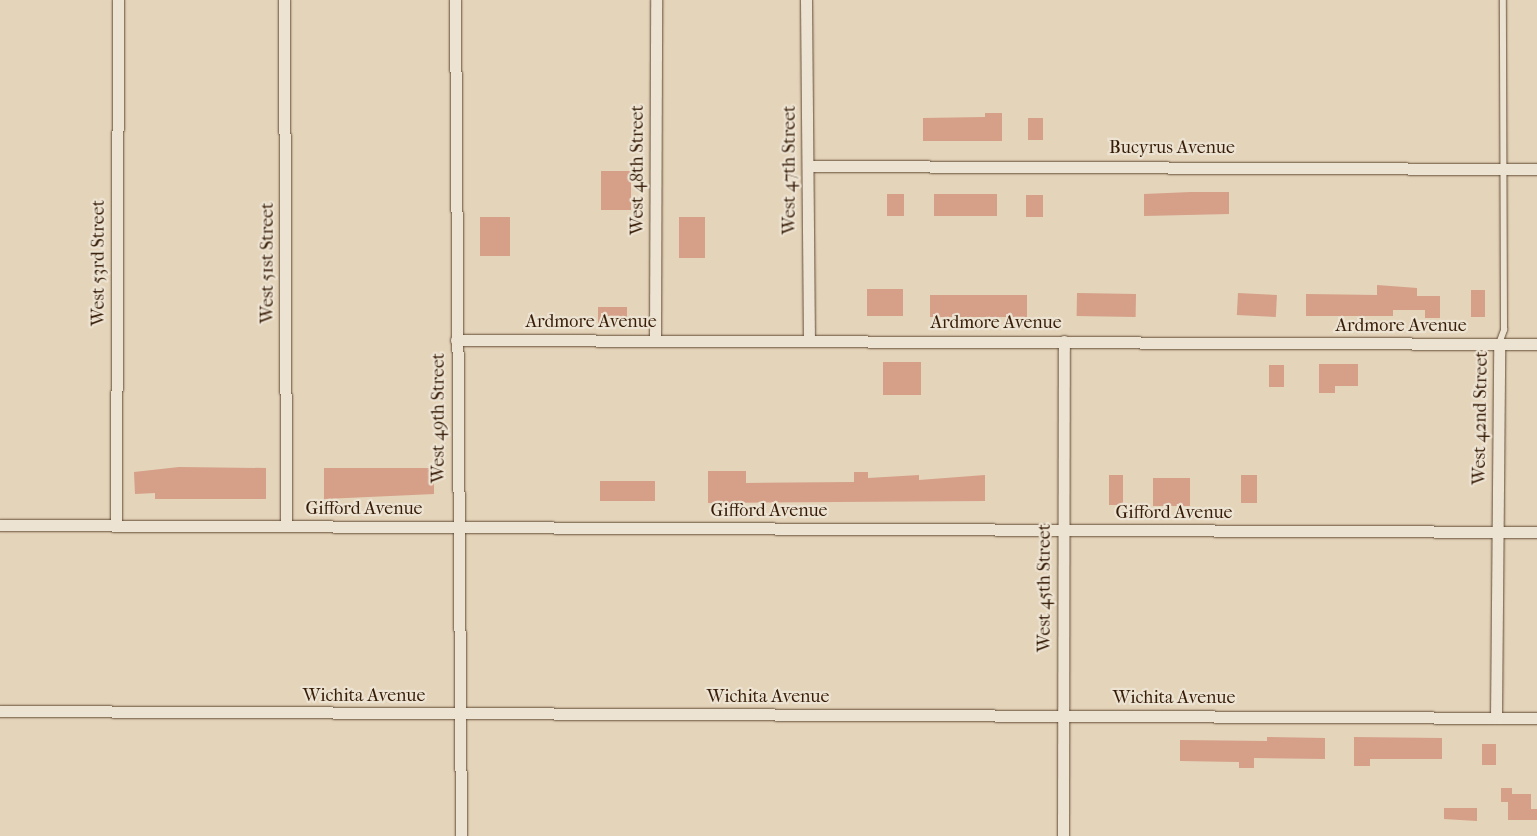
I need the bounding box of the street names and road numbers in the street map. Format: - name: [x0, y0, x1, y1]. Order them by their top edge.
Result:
- street label: West 48th Street: [627, 105, 649, 235]
- street label: West 47th Street: [779, 105, 801, 235]
- street label: Bucyrus Avenue: [1109, 137, 1235, 159]
- street label: West 53rd Street: [88, 200, 110, 326]
- street label: West 51st Street: [257, 203, 279, 323]
- street label: Ardmore Avenue: [525, 311, 657, 333]
- street label: Ardmore Avenue: [930, 312, 1062, 334]
- street label: Ardmore Avenue: [1335, 315, 1467, 337]
- street label: West 42nd Street: [1469, 351, 1493, 485]
- street label: West 49th Street: [428, 353, 450, 483]
- street label: Gifford Avenue: [306, 498, 422, 520]
- street label: Gifford Avenue: [711, 500, 827, 522]
- street label: Gifford Avenue: [1116, 502, 1232, 524]
- street label: West 45th Street: [1034, 524, 1056, 652]
- street label: Wichita Avenue: [303, 685, 425, 707]
- street label: Wichita Avenue: [707, 686, 829, 708]
- street label: Wichita Avenue: [1113, 687, 1235, 709]

